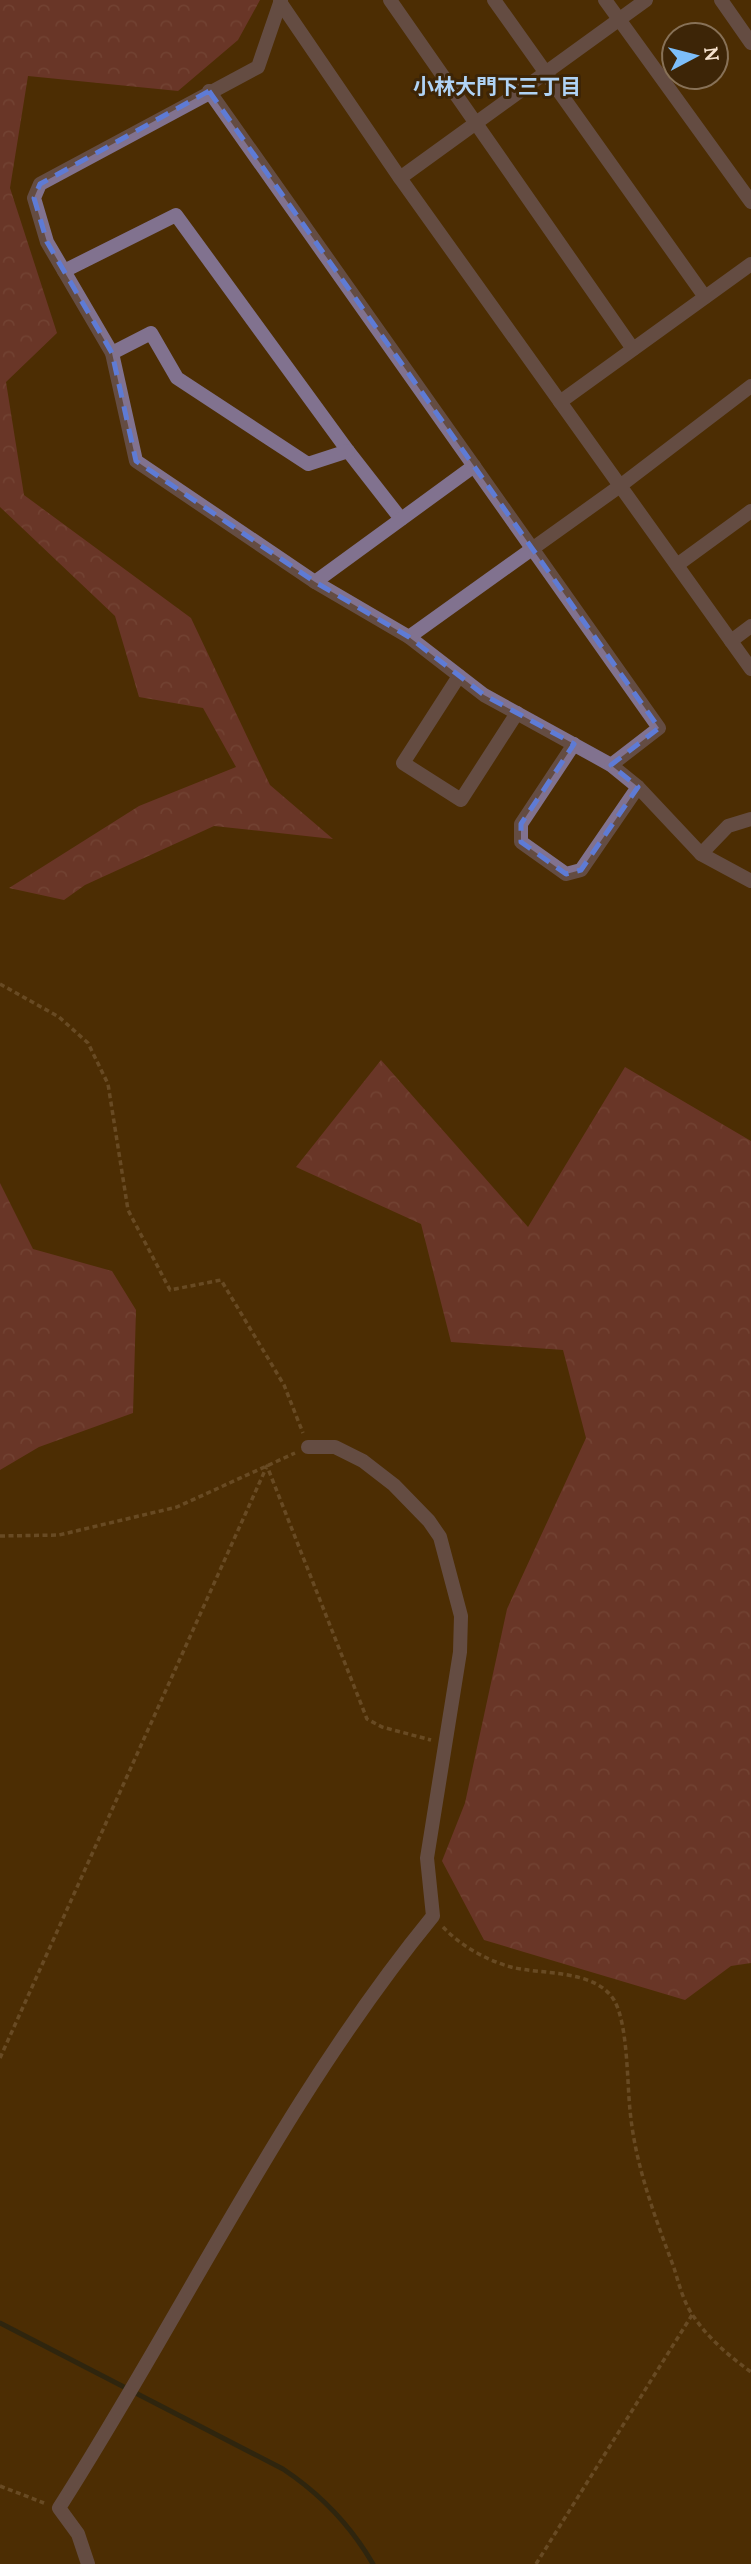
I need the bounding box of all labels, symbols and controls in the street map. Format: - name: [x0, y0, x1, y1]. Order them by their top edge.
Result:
- north arrow: [660, 21, 730, 91]
- text: N: [699, 45, 725, 63]
- district label: 小林大門下三丁目: [413, 73, 581, 100]

